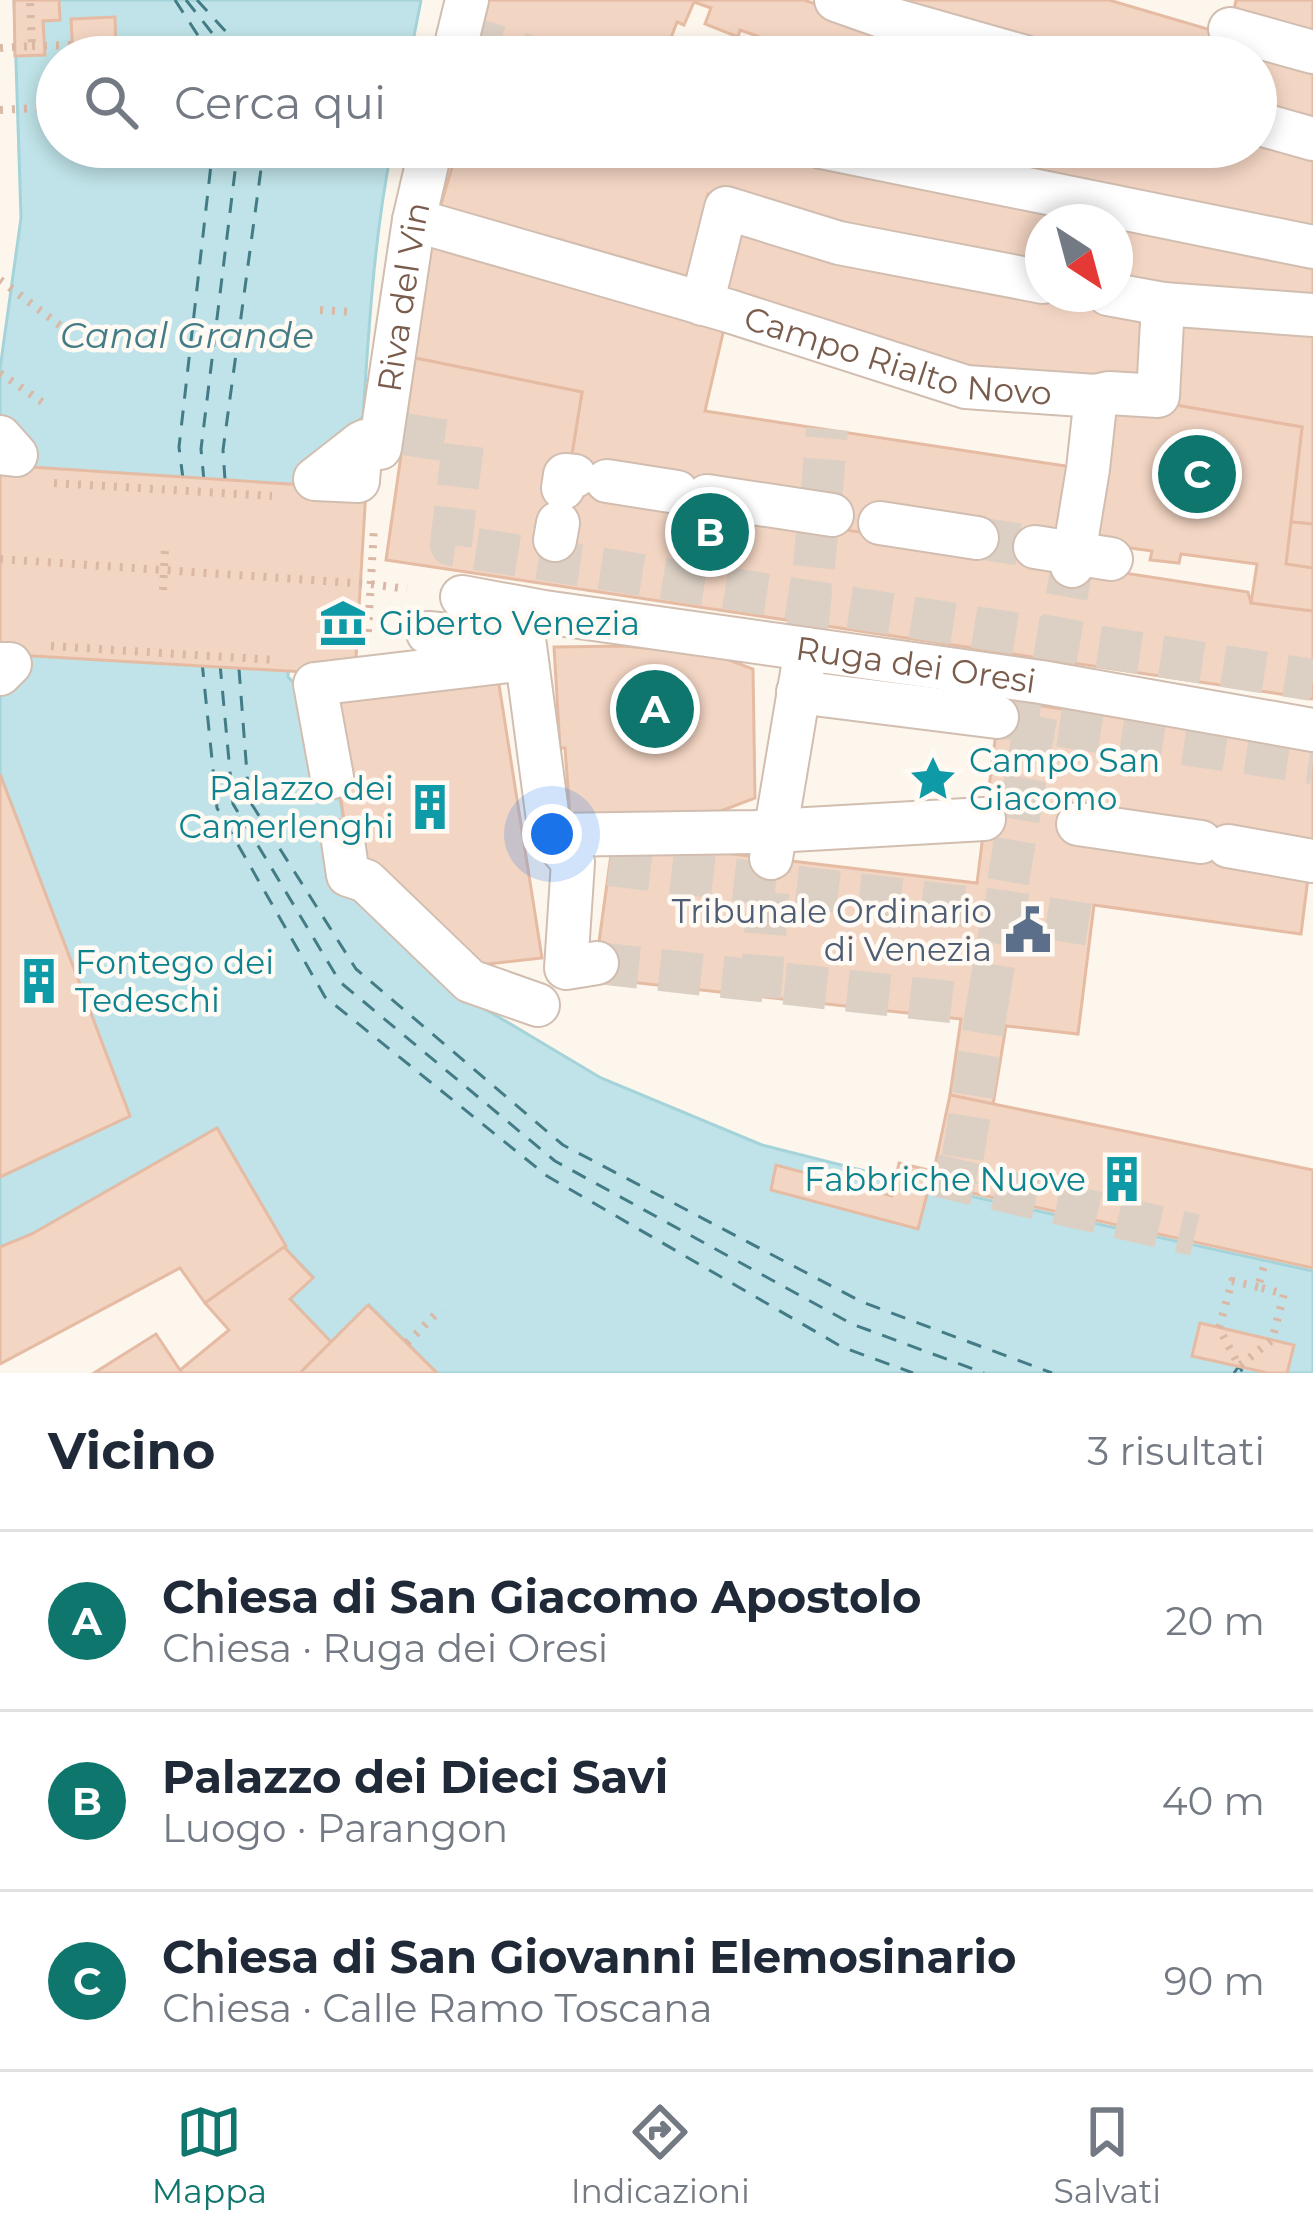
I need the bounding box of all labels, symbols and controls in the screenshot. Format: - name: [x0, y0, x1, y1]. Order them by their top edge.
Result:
- search box: [36, 36, 1277, 168]
- icon: search: [78, 69, 144, 135]
- text: Cerca qui: [174, 75, 386, 130]
- street label: Riva del Vin: [369, 198, 438, 394]
- north arrow: [1025, 204, 1133, 312]
- street label: Campo Rialto Novo: [739, 297, 1053, 413]
- water label: Canal Grande: [60, 313, 314, 357]
- pin: C: [1158, 429, 1236, 519]
- pin: B: [671, 487, 749, 577]
- museum icon: Giberto Venezia: [318, 598, 368, 648]
- place label: Giberto Venezia: [379, 603, 640, 643]
- street label: Ruga dei Oresi: [793, 628, 1039, 701]
- pin: A: [616, 664, 694, 754]
- place label: Campo San Giacomo: [969, 740, 1160, 818]
- place icon: Campo San Giacomo: [908, 754, 958, 804]
- place label: Palazzo dei Camerlenghi: [179, 768, 394, 846]
- building icon: Palazzo dei Camerlenghi: [405, 782, 455, 832]
- your location: [522, 804, 582, 864]
- place label: Tribunale Ordinario di Venezia: [672, 891, 992, 969]
- public building icon: Tribunale Ordinario di Venezia: [1003, 905, 1053, 955]
- place label: Fontego dei Tedeschi: [75, 942, 274, 1020]
- building icon: Fontego dei Tedeschi: [14, 956, 64, 1006]
- building icon: Fabbriche Nuove: [1097, 1154, 1147, 1204]
- place label: Fabbriche Nuove: [804, 1159, 1086, 1199]
- text: Vicino: [48, 1420, 215, 1482]
- text: 3 risultati: [1087, 1427, 1265, 1475]
- text: Chiesa di San Giacomo Apostolo: [162, 1569, 921, 1624]
- text: A: [72, 1597, 102, 1645]
- text: 20 m: [1166, 1597, 1265, 1645]
- text: Chiesa · Ruga dei Oresi: [162, 1624, 608, 1672]
- text: Palazzo dei Dieci Savi: [162, 1749, 668, 1804]
- text: B: [72, 1777, 102, 1825]
- text: 40 m: [1162, 1777, 1265, 1825]
- text: Luogo · Parangon: [162, 1804, 508, 1852]
- text: Chiesa di San Giovanni Elemosinario: [162, 1929, 1017, 1984]
- text: C: [73, 1957, 101, 2005]
- text: 90 m: [1164, 1957, 1265, 2005]
- text: Chiesa · Calle Ramo Toscana: [162, 1984, 713, 2032]
- tab: Mappa: [152, 2099, 267, 2211]
- tab: Indicazioni: [571, 2099, 750, 2211]
- tab: Salvati: [1054, 2099, 1161, 2211]

